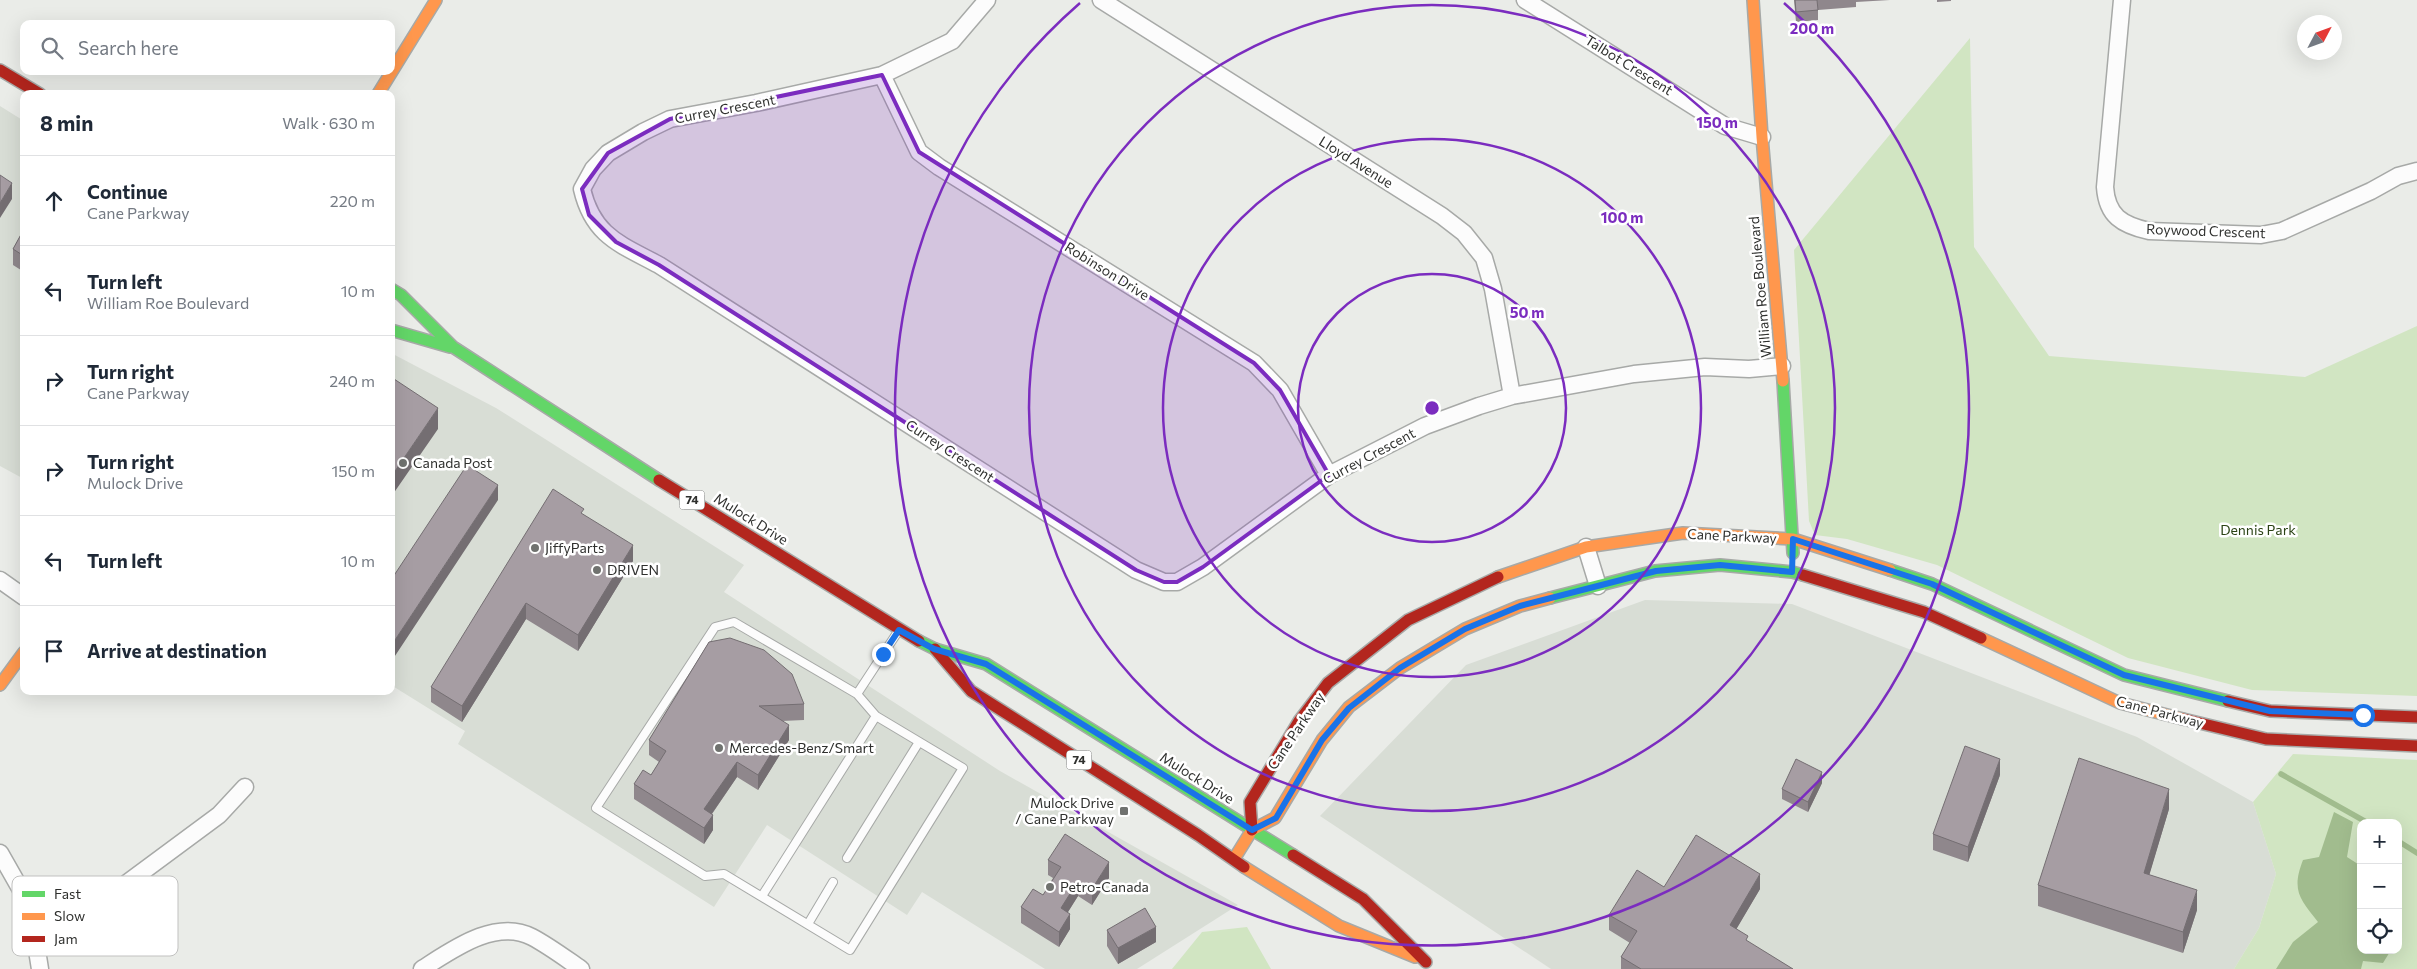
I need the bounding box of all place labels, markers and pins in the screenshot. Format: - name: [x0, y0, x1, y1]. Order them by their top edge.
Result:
- centre of rings: [1423, 399, 1441, 417]
- place label: Canada Post: [413, 454, 492, 471]
- marker: Canada Post: [397, 457, 409, 469]
- place label: JiffyParts: [545, 539, 604, 556]
- marker: JiffyParts: [529, 542, 541, 554]
- place label: DRIVEN: [607, 561, 659, 578]
- marker: DRIVEN: [591, 564, 603, 576]
- place label: Mercedes-Benz/Smart: [729, 739, 874, 756]
- marker: Mercedes-Benz/Smart: [713, 742, 725, 754]
- place label: Mulock Drive / Cane Parkway: [1015, 794, 1114, 827]
- marker: Mulock Drive / Cane Parkway: [1118, 805, 1130, 817]
- place label: Petro-Canada: [1060, 878, 1149, 895]
- marker: Petro-Canada: [1044, 881, 1056, 893]

